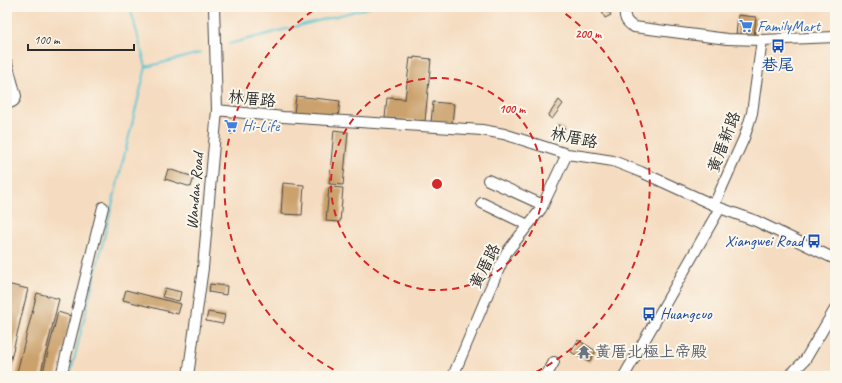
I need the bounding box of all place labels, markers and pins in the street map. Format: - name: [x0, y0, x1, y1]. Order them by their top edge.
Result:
- place label: FamilyMart: [757, 16, 822, 36]
- supermarket icon: FamilyMart: [738, 18, 754, 34]
- bus stop icon: 巷尾: [770, 38, 786, 54]
- place label: 巷尾: [762, 55, 794, 75]
- place label: Hi-Life: [242, 116, 281, 136]
- supermarket icon: Hi-Life: [223, 118, 239, 134]
- centre of rings: [430, 177, 444, 191]
- place label: Xiangwei Road: [725, 231, 806, 251]
- bus stop icon: Xiangwei Road: [806, 233, 822, 249]
- place label: Huangcuo: [660, 304, 713, 324]
- bus stop icon: Huangcuo: [641, 306, 657, 322]
- place label: 黃厝北極上帝殿: [595, 342, 707, 362]
- temple icon: 黃厝北極上帝殿: [576, 344, 592, 360]

